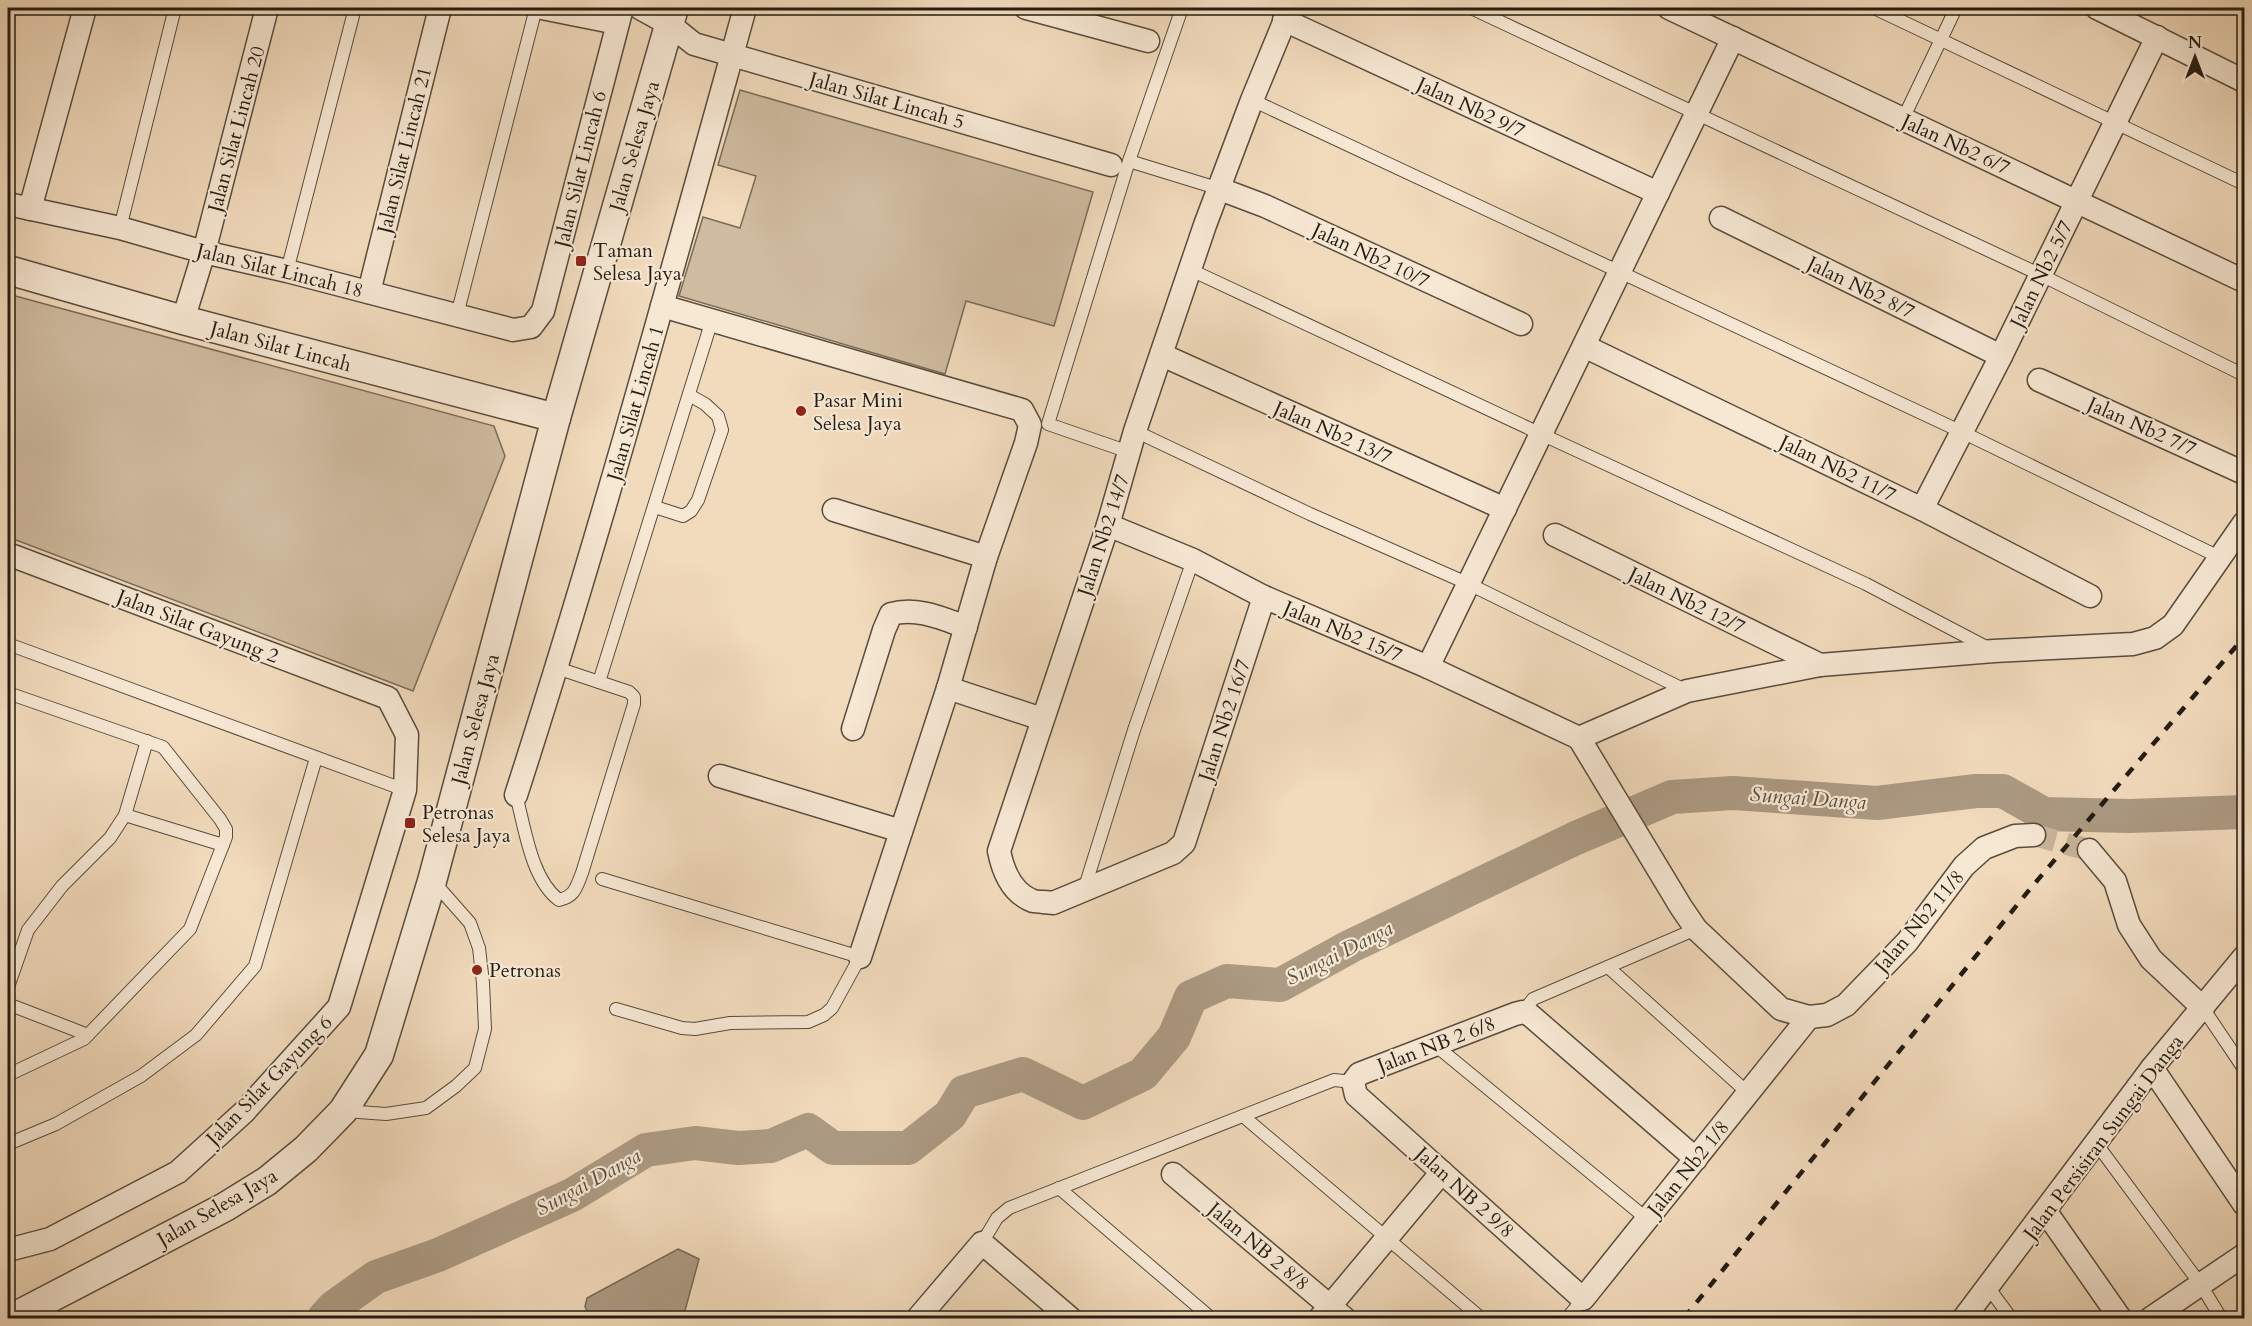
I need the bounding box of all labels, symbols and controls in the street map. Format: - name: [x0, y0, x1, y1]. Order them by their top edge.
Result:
- north arrow: [2165, 27, 2225, 87]
- text: N: [2188, 32, 2202, 54]
- street label: Jalan Silat Lincah 20: [201, 43, 272, 218]
- street label: Jalan Silat Lincah 21: [370, 64, 438, 239]
- street label: Jalan Silat Lincah 5: [803, 65, 968, 136]
- street label: Jalan Nb2 9/7: [1410, 69, 1529, 144]
- street label: Jalan Selesa Jaya: [602, 77, 666, 217]
- street label: Jalan Silat Lincah 6: [547, 88, 613, 253]
- street label: Jalan Nb2 6/7: [1895, 106, 2014, 181]
- street label: Jalan Nb2 10/7: [1305, 215, 1434, 294]
- street label: Jalan Nb2 5/7: [2003, 216, 2079, 335]
- street label: Jalan Silat Lincah 18: [191, 236, 366, 304]
- place label: Taman Selesa Jaya: [593, 237, 682, 287]
- street label: Jalan Nb2 8/7: [1800, 249, 1919, 325]
- marker: Taman Selesa Jaya: [574, 254, 588, 268]
- street label: Jalan Silat Lincah: [205, 314, 354, 378]
- street label: Jalan Silat Lincah 1: [600, 322, 671, 487]
- place label: Pasar Mini Selesa Jaya: [813, 387, 903, 437]
- street label: Jalan Nb2 7/7: [2080, 389, 2200, 462]
- street label: Jalan Nb2 13/7: [1267, 393, 1396, 471]
- marker: Pasar Mini Selesa Jaya: [794, 404, 808, 418]
- street label: Jalan Nb2 11/7: [1772, 427, 1901, 508]
- street label: Jalan Nb2 14/7: [1070, 471, 1136, 602]
- street label: Jalan Nb2 12/7: [1621, 559, 1750, 640]
- street label: Jalan Silat Gayung 2: [110, 582, 283, 670]
- street label: Jalan Nb2 15/7: [1277, 593, 1406, 669]
- street label: Jalan Selesa Jaya: [444, 650, 506, 790]
- street label: Jalan Nb2 16/7: [1191, 656, 1257, 787]
- water label: Sungai Danga: [1749, 780, 1867, 817]
- place label: Petronas Selesa Jaya: [422, 799, 511, 849]
- marker: Petronas Selesa Jaya: [403, 816, 417, 830]
- street label: Jalan Nb2 11/8: [1866, 864, 1970, 981]
- water label: Sungai Danga: [1281, 914, 1398, 993]
- place label: Petronas: [489, 957, 561, 984]
- marker: Petronas: [470, 963, 484, 977]
- street label: Jalan Silat Gayung 6: [198, 1009, 339, 1153]
- street label: Jalan NB 2 6/8: [1370, 1010, 1499, 1080]
- street label: Jalan Persisiran Sungai Danga: [2015, 1029, 2190, 1248]
- street label: Jalan Nb2 1/8: [1639, 1115, 1735, 1224]
- street label: Jalan NB 2 9/8: [1407, 1139, 1520, 1244]
- water label: Sungai Danga: [530, 1142, 646, 1223]
- street label: Jalan Selesa Jaya: [150, 1162, 283, 1254]
- street label: Jalan NB 2 8/8: [1200, 1194, 1315, 1297]

